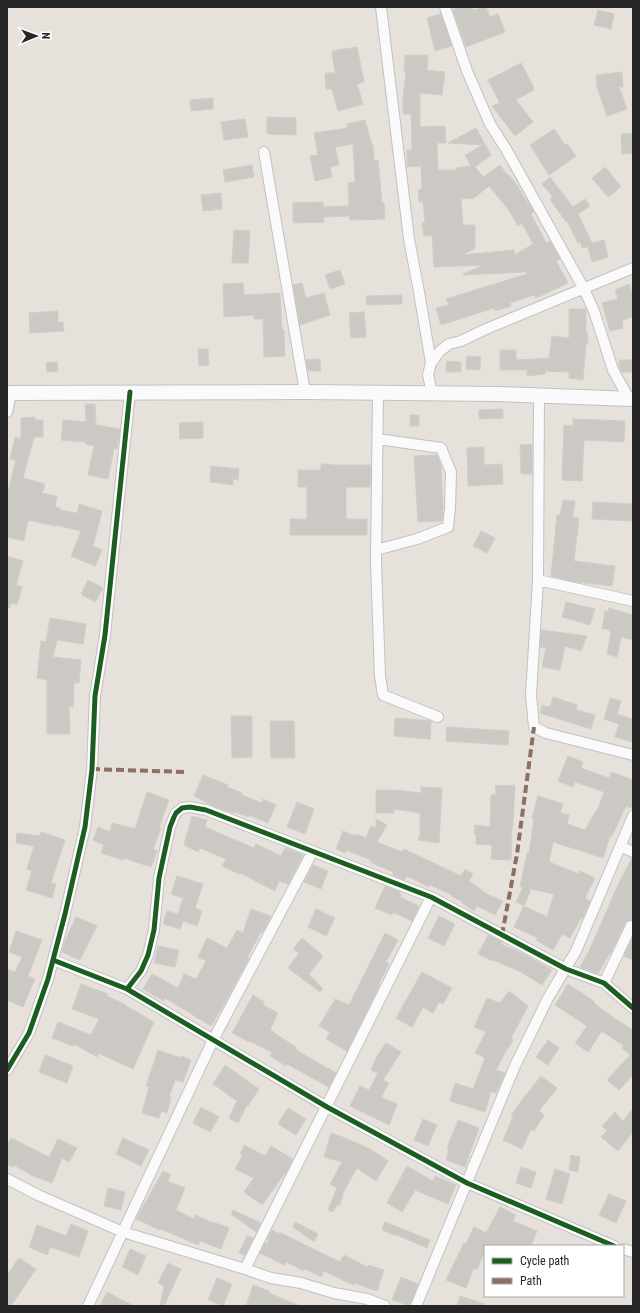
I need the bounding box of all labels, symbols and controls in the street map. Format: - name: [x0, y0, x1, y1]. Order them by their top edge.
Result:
- north arrow: [16, 16, 56, 56]
- text: N: [39, 32, 52, 40]
- legend: [484, 1245, 624, 1297]
- text: Cycle path: [520, 1254, 570, 1268]
- text: Path: [520, 1274, 542, 1288]

